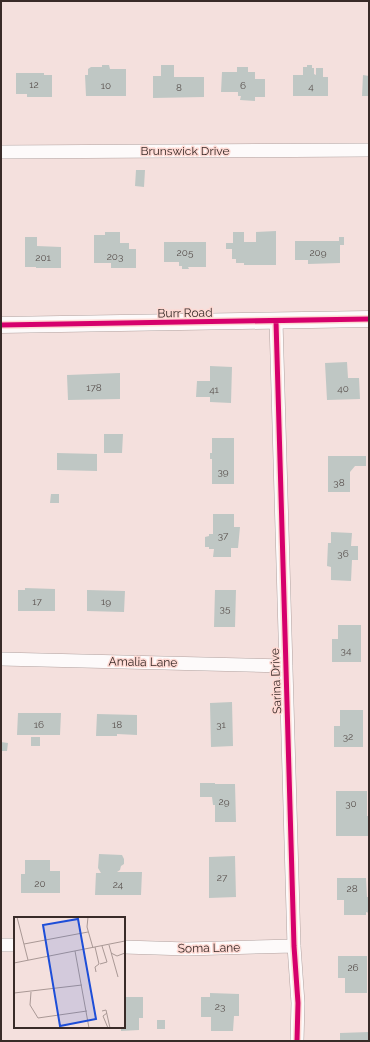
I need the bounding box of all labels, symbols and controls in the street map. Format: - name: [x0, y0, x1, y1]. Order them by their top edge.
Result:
- house number: 12: [29, 79, 39, 90]
- house number: 10: [101, 80, 111, 91]
- house number: 6: [240, 80, 246, 91]
- house number: 4: [308, 81, 314, 92]
- house number: 8: [176, 82, 182, 93]
- street label: Brunswick Drive: [140, 144, 230, 158]
- house number: 205: [177, 247, 194, 258]
- house number: 209: [309, 247, 327, 258]
- house number: 203: [107, 251, 123, 262]
- house number: 201: [35, 252, 52, 263]
- street label: Burr Road: [157, 306, 213, 320]
- house number: 178: [86, 382, 102, 393]
- house number: 40: [337, 383, 349, 394]
- house number: 41: [209, 384, 220, 395]
- house number: 39: [217, 466, 229, 477]
- house number: 38: [333, 477, 345, 488]
- house number: 37: [218, 530, 229, 541]
- house number: 36: [337, 548, 349, 559]
- house number: 17: [32, 596, 42, 607]
- house number: 19: [101, 596, 111, 607]
- house number: 35: [220, 603, 231, 614]
- house number: 34: [341, 645, 352, 656]
- street label: Sarina Drive: [268, 648, 284, 714]
- street label: Amalia Lane: [109, 654, 177, 670]
- house number: 16: [34, 719, 44, 730]
- house number: 18: [112, 719, 122, 730]
- house number: 31: [216, 719, 227, 730]
- house number: 32: [343, 731, 353, 742]
- house number: 29: [218, 796, 230, 807]
- house number: 30: [345, 798, 357, 809]
- house number: 27: [217, 872, 228, 883]
- house number: 20: [34, 878, 46, 889]
- house number: 24: [113, 879, 124, 890]
- house number: 28: [346, 883, 358, 894]
- inset map: [14, 917, 125, 1028]
- street label: Soma Lane: [178, 940, 240, 956]
- house number: 26: [347, 962, 359, 973]
- house number: 23: [215, 1001, 225, 1012]

